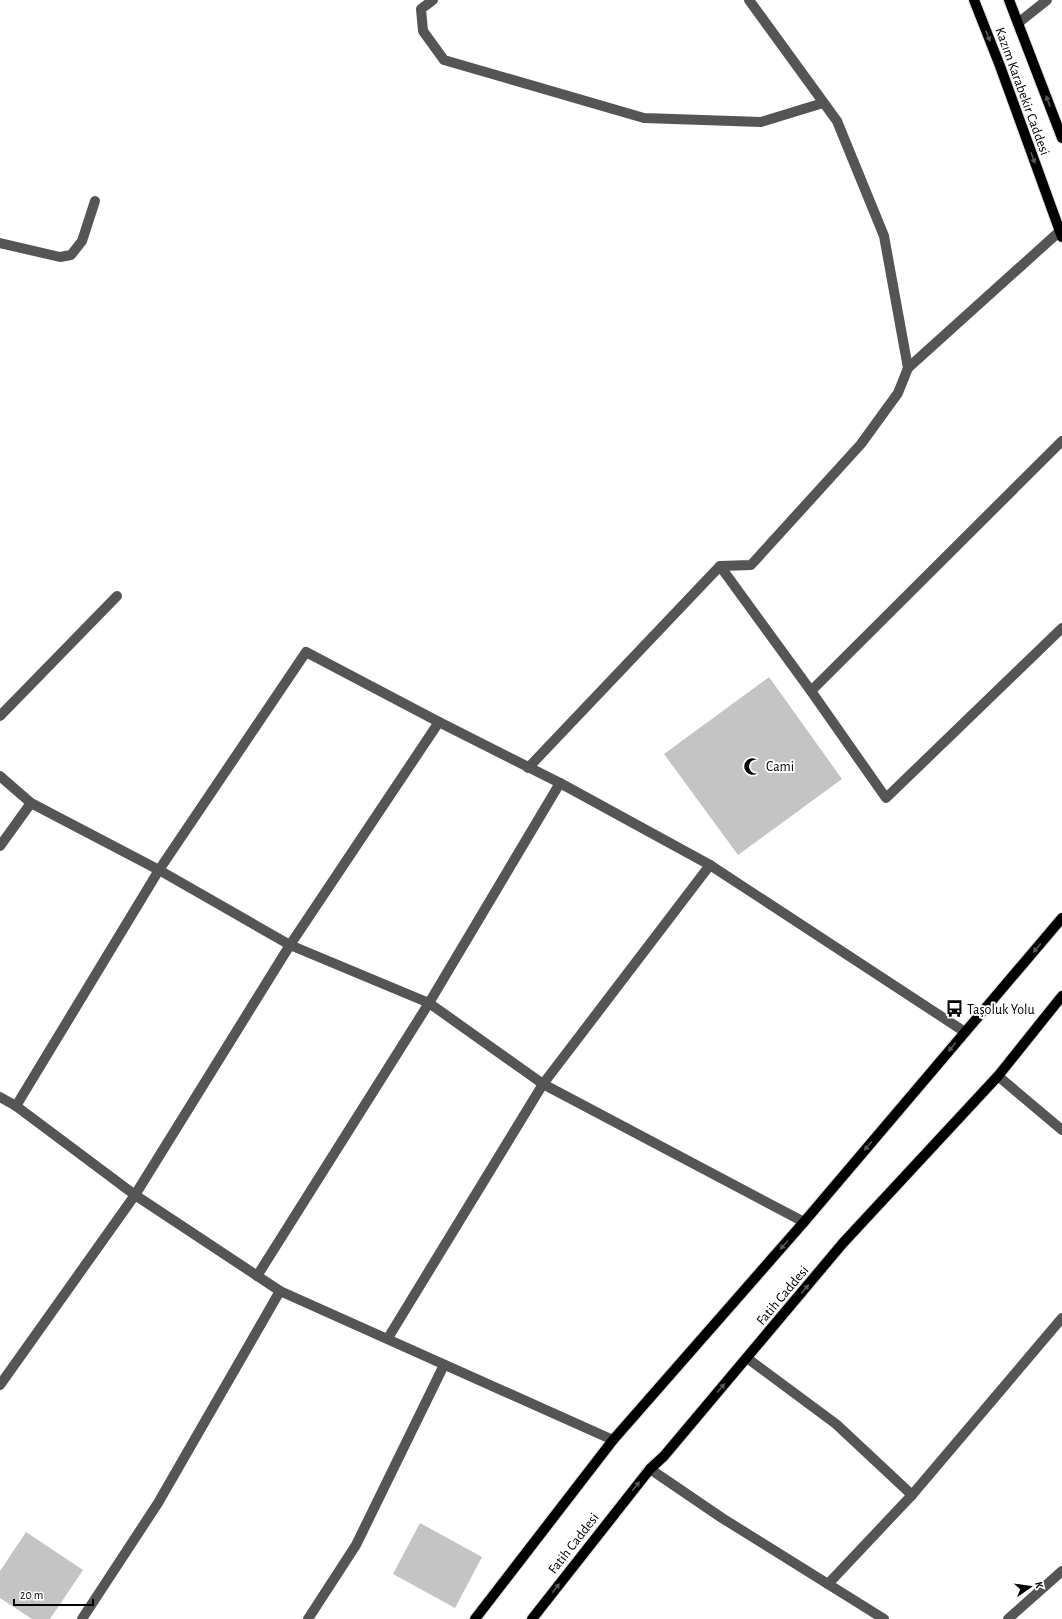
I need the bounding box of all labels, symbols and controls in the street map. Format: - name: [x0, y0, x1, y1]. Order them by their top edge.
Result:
- street label: Kazım Karabekir Caddesi: [992, 26, 1052, 157]
- one-way arrow: [986, 31, 992, 43]
- one-way arrow: [1045, 95, 1051, 107]
- one-way arrow: [1031, 153, 1037, 165]
- mosque icon: Cami: [743, 756, 763, 776]
- place label: Cami: [766, 760, 794, 774]
- one-way arrow: [1032, 943, 1041, 953]
- bus stop icon: Taşoluk Yolu: [944, 999, 964, 1019]
- place label: Taşoluk Yolu: [967, 1003, 1035, 1017]
- one-way arrow: [948, 1041, 957, 1052]
- one-way arrow: [864, 1141, 873, 1151]
- one-way arrow: [779, 1240, 789, 1250]
- street label: Fatih Caddesi: [754, 1263, 812, 1328]
- one-way arrow: [801, 1283, 810, 1294]
- one-way arrow: [717, 1383, 726, 1394]
- one-way arrow: [632, 1481, 641, 1492]
- street label: Fatih Caddesi: [546, 1511, 602, 1577]
- north arrow: [1010, 1567, 1050, 1607]
- text: K: [1033, 1580, 1045, 1590]
- scale bar: [14, 1581, 93, 1607]
- one-way arrow: [551, 1583, 560, 1594]
- text: 20 m: [20, 1589, 43, 1601]

